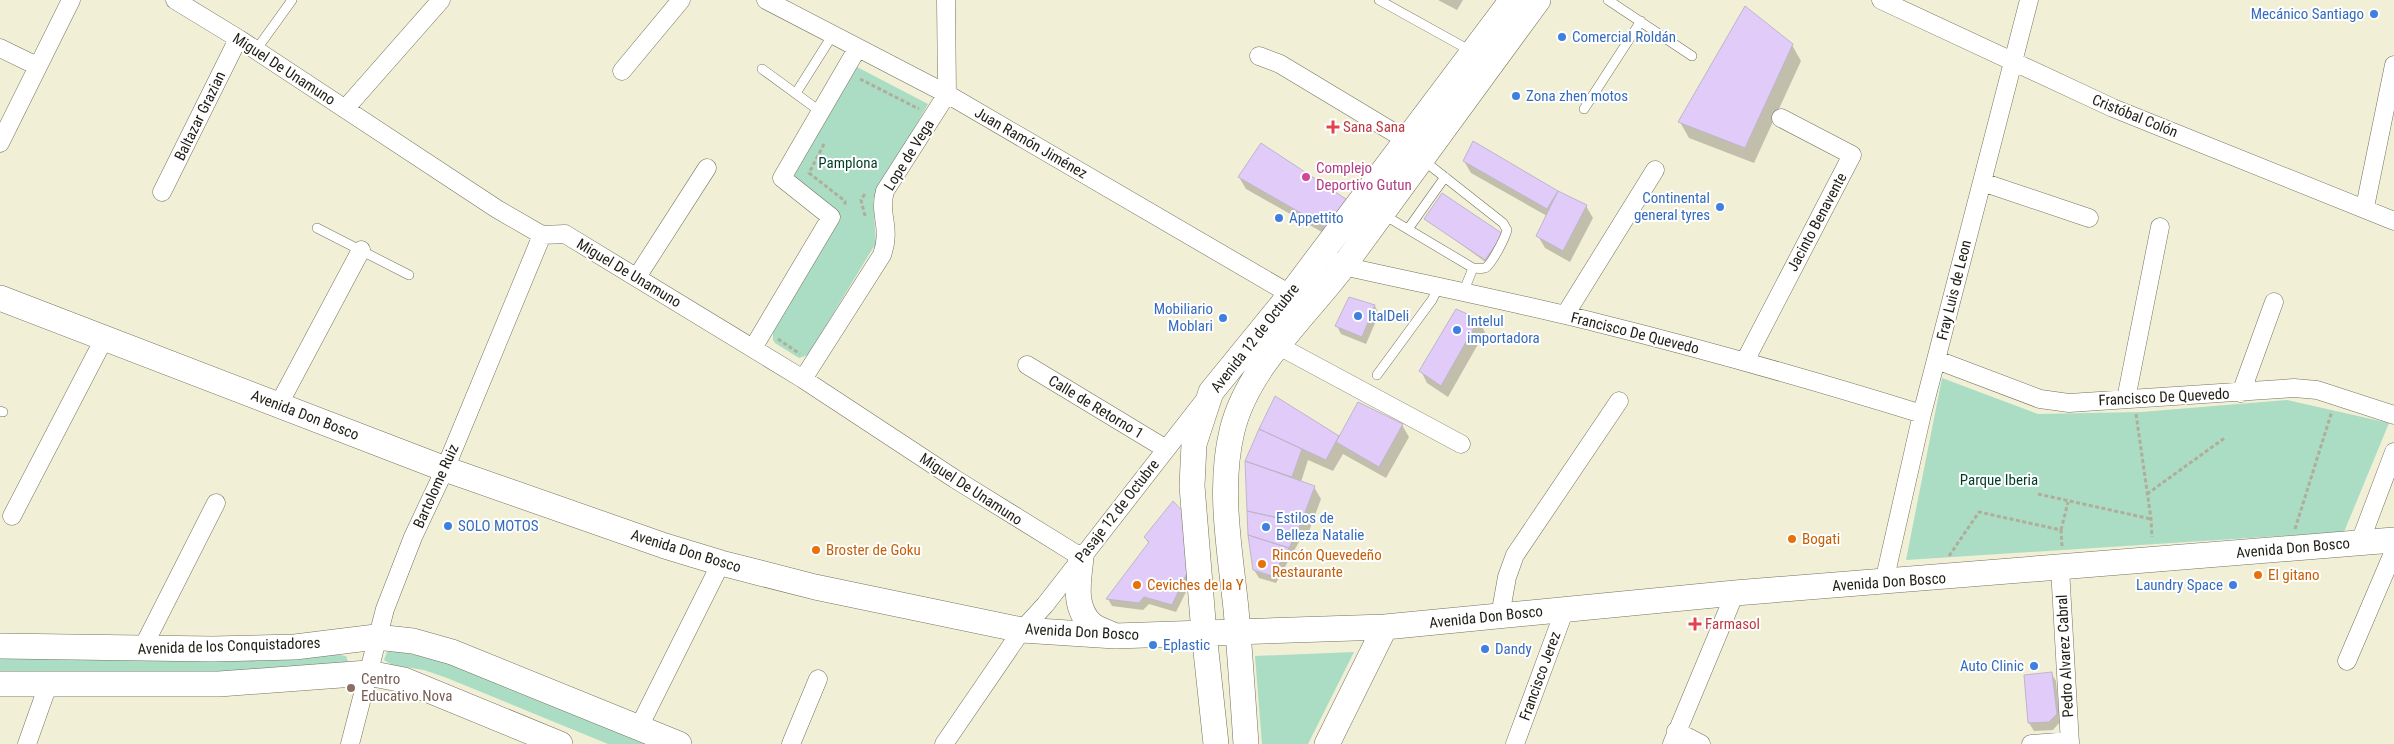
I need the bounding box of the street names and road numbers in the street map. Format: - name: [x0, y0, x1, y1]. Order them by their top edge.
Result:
- street label: Miguel De Unamuno: [229, 29, 339, 109]
- street label: Baltazar Grazian: [171, 68, 229, 164]
- street label: Cristóbal Colón: [2089, 91, 2181, 141]
- street label: Juan Ramón Jiménez: [972, 103, 1090, 183]
- street label: Lope de Vega: [880, 116, 938, 194]
- street label: Jacinto Benavente: [1783, 170, 1851, 274]
- street label: Miguel De Unamuno: [574, 235, 684, 311]
- street label: Fray Luis de Leon: [1933, 238, 1975, 342]
- street label: Avenida 12 de Octubre: [1207, 280, 1303, 396]
- street label: Francisco De Quevedo: [1569, 308, 1701, 358]
- street label: Calle de Retorno 1: [1045, 371, 1147, 443]
- street label: Francisco De Quevedo: [2098, 385, 2230, 409]
- street label: Avenida Don Bosco: [248, 386, 362, 444]
- street label: Bartolome Ruiz: [409, 441, 463, 531]
- street label: Miguel De Unamuno: [916, 449, 1026, 529]
- street label: Pasaje 12 de Octubre: [1071, 456, 1163, 566]
- street label: Avenida Don Bosco: [629, 526, 743, 576]
- street label: Avenida Don Bosco: [2235, 534, 2351, 562]
- street label: Avenida Don Bosco: [1831, 569, 1947, 595]
- street label: Pedro Alvarez Cabral: [2053, 594, 2077, 718]
- street label: Avenida Don Bosco: [1428, 602, 1544, 632]
- street label: Avenida Don Bosco: [1024, 620, 1140, 644]
- street label: Francisco Jerez: [1516, 629, 1564, 723]
- street label: Avenida de los Conquistadores: [137, 634, 321, 658]

